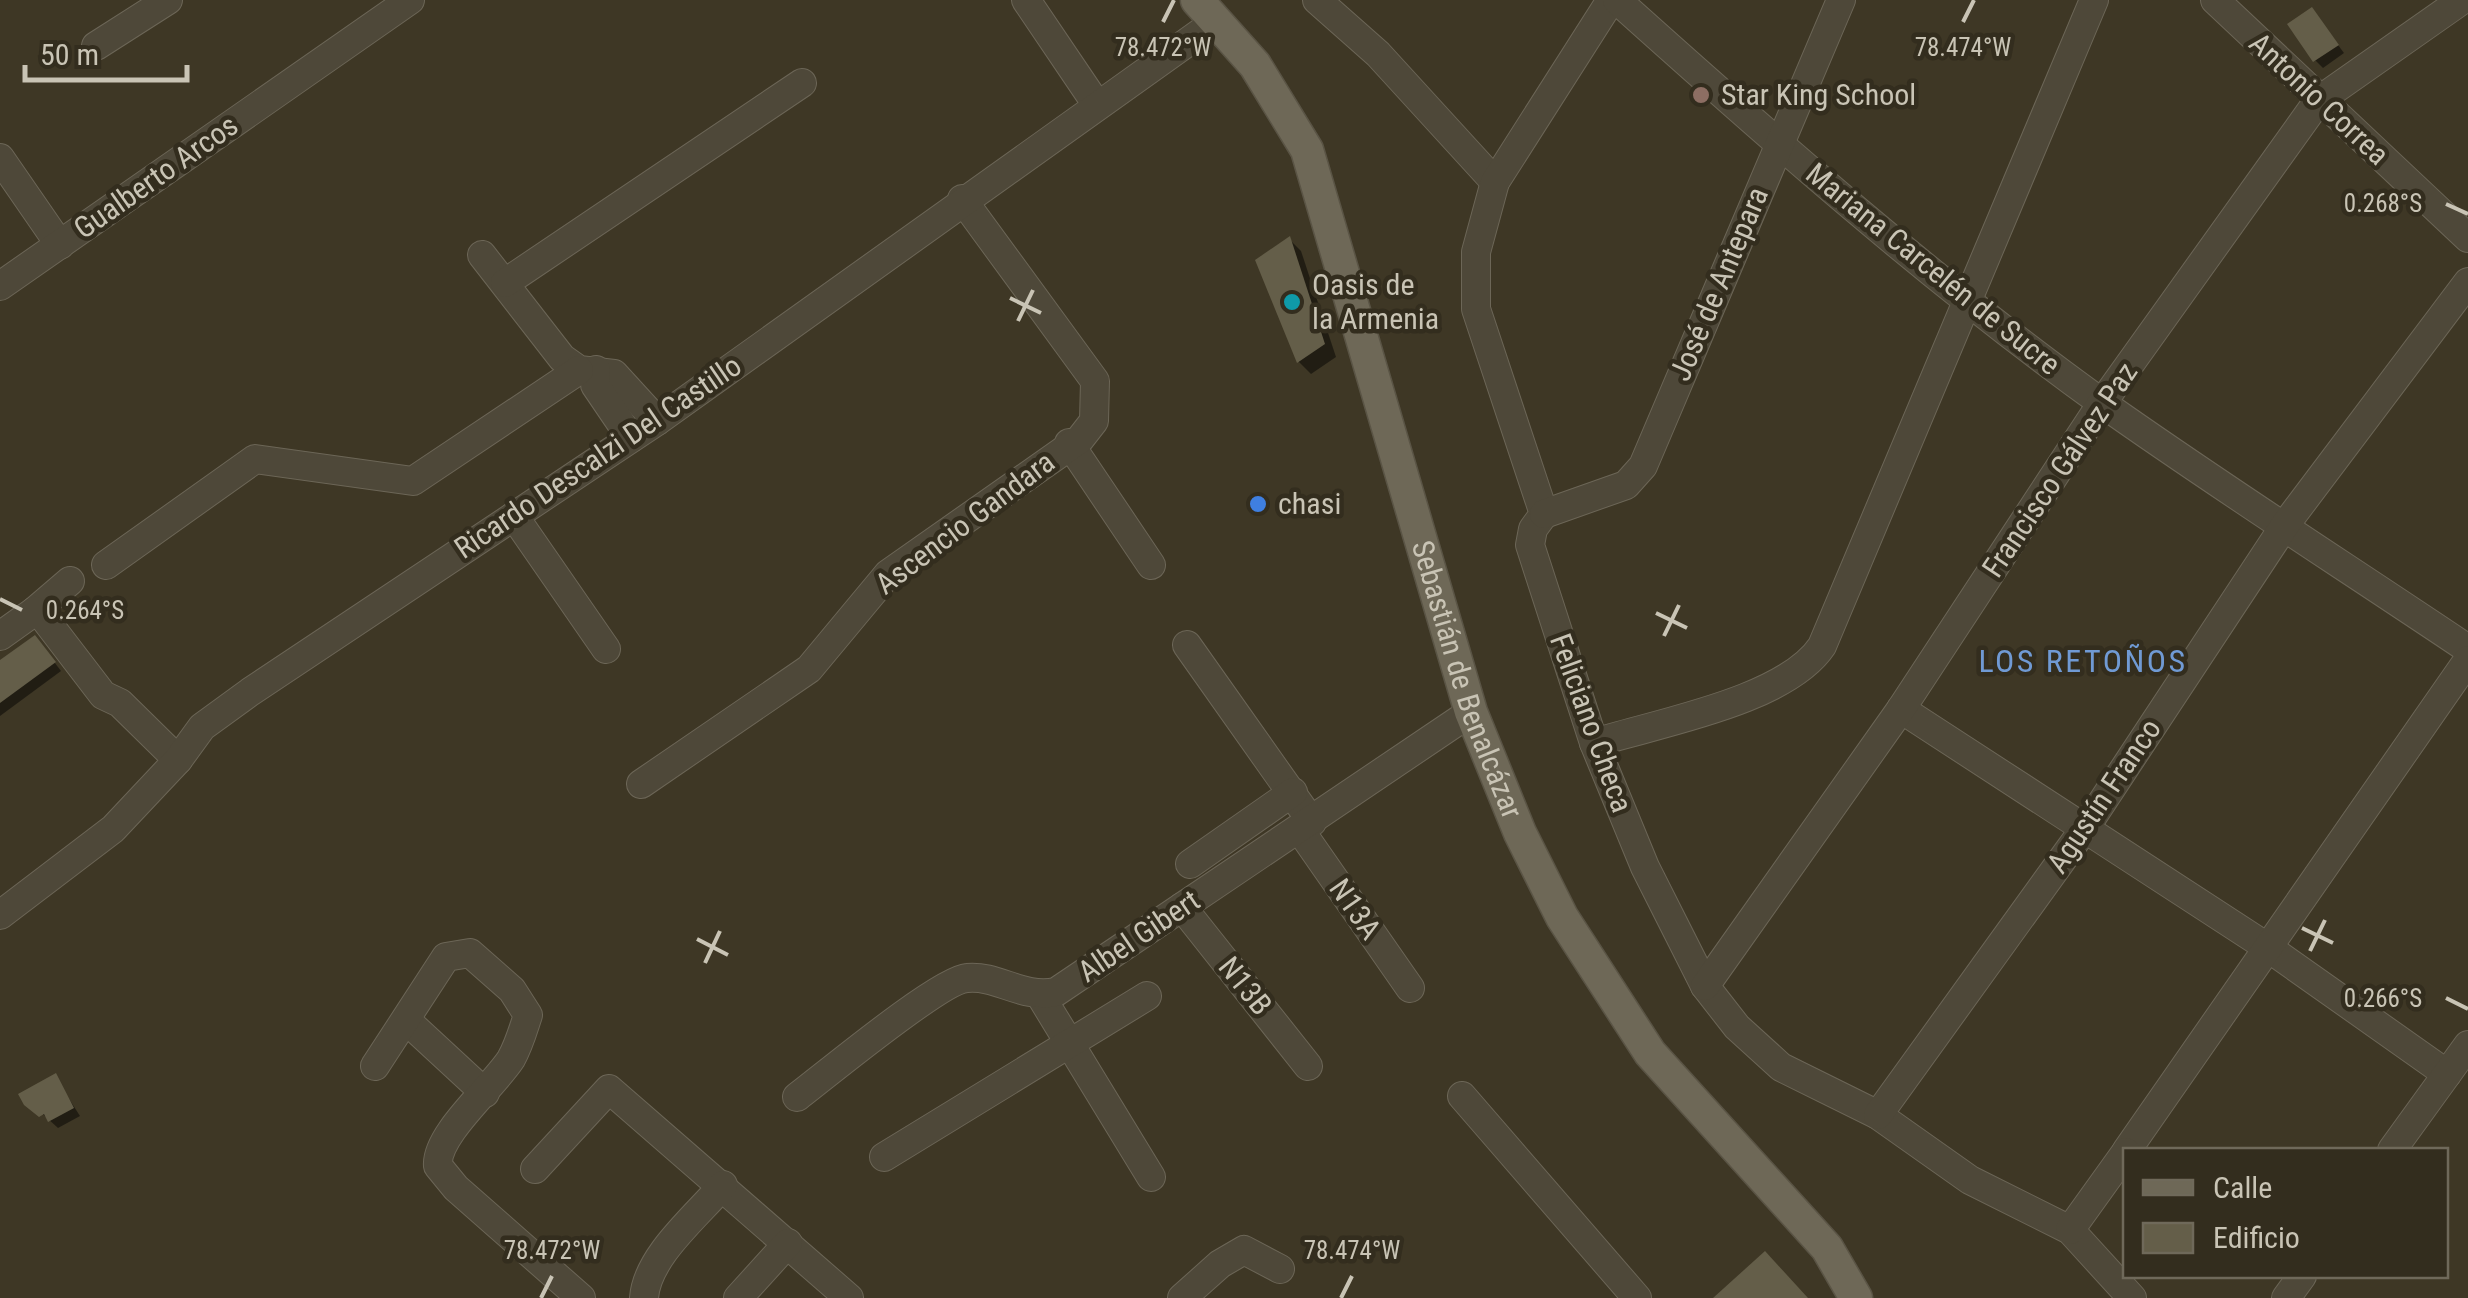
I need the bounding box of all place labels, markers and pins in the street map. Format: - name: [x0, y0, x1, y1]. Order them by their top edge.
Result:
- place label: Star King School: [1721, 77, 1916, 112]
- marker: Star King School: [1690, 84, 1712, 106]
- place label: Oasis de la Armenia: [1312, 267, 1439, 336]
- marker: Oasis de la Armenia: [1281, 291, 1303, 313]
- place label: chasi: [1278, 486, 1341, 521]
- marker: chasi: [1247, 493, 1269, 515]

